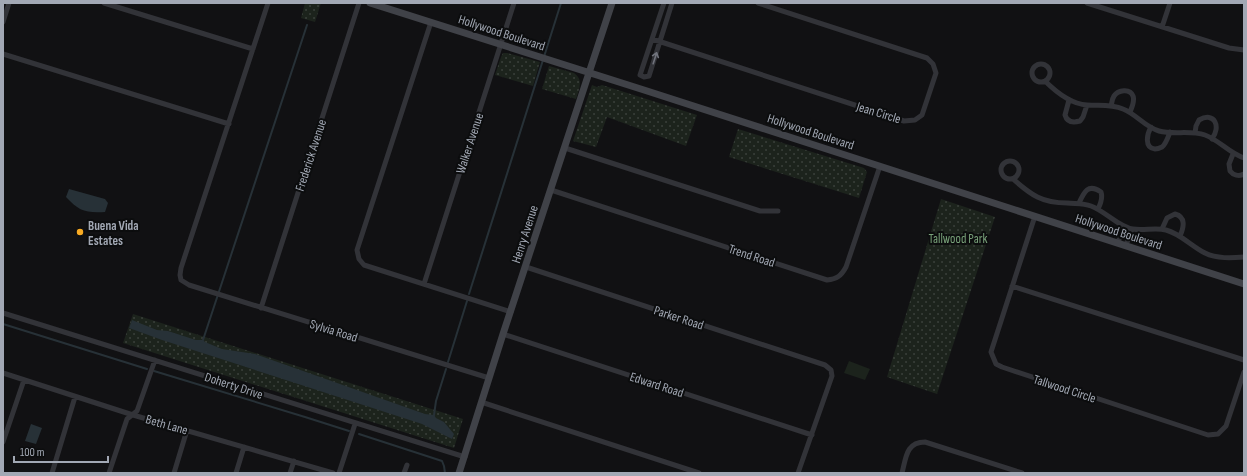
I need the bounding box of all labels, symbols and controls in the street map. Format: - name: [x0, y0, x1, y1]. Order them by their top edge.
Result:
- street label: Hollywood Boulevard: [456, 11, 547, 55]
- one-way arrow: [651, 52, 659, 64]
- street label: Jean Circle: [854, 98, 903, 127]
- street label: Hollywood Boulevard: [765, 110, 856, 154]
- street label: Walker Avenue: [453, 111, 487, 176]
- street label: Frederick Avenue: [292, 117, 330, 193]
- street label: Henry Avenue: [508, 203, 542, 265]
- street label: Hollywood Boulevard: [1073, 210, 1164, 254]
- place label: Buena Vida Estates: [88, 218, 139, 249]
- marker: Buena Vida Estates: [75, 227, 85, 237]
- park label: Tallwood Park: [929, 231, 987, 247]
- street label: Trend Road: [726, 241, 777, 271]
- street label: Parker Road: [652, 302, 706, 334]
- street label: Sylvia Road: [308, 316, 360, 346]
- street label: Doherty Drive: [203, 369, 265, 403]
- street label: Edward Road: [628, 369, 686, 401]
- street label: Tallwood Circle: [1031, 371, 1098, 407]
- street label: Beth Lane: [144, 411, 190, 439]
- scale bar: [14, 438, 108, 464]
- text: 100 m: [20, 445, 45, 460]

